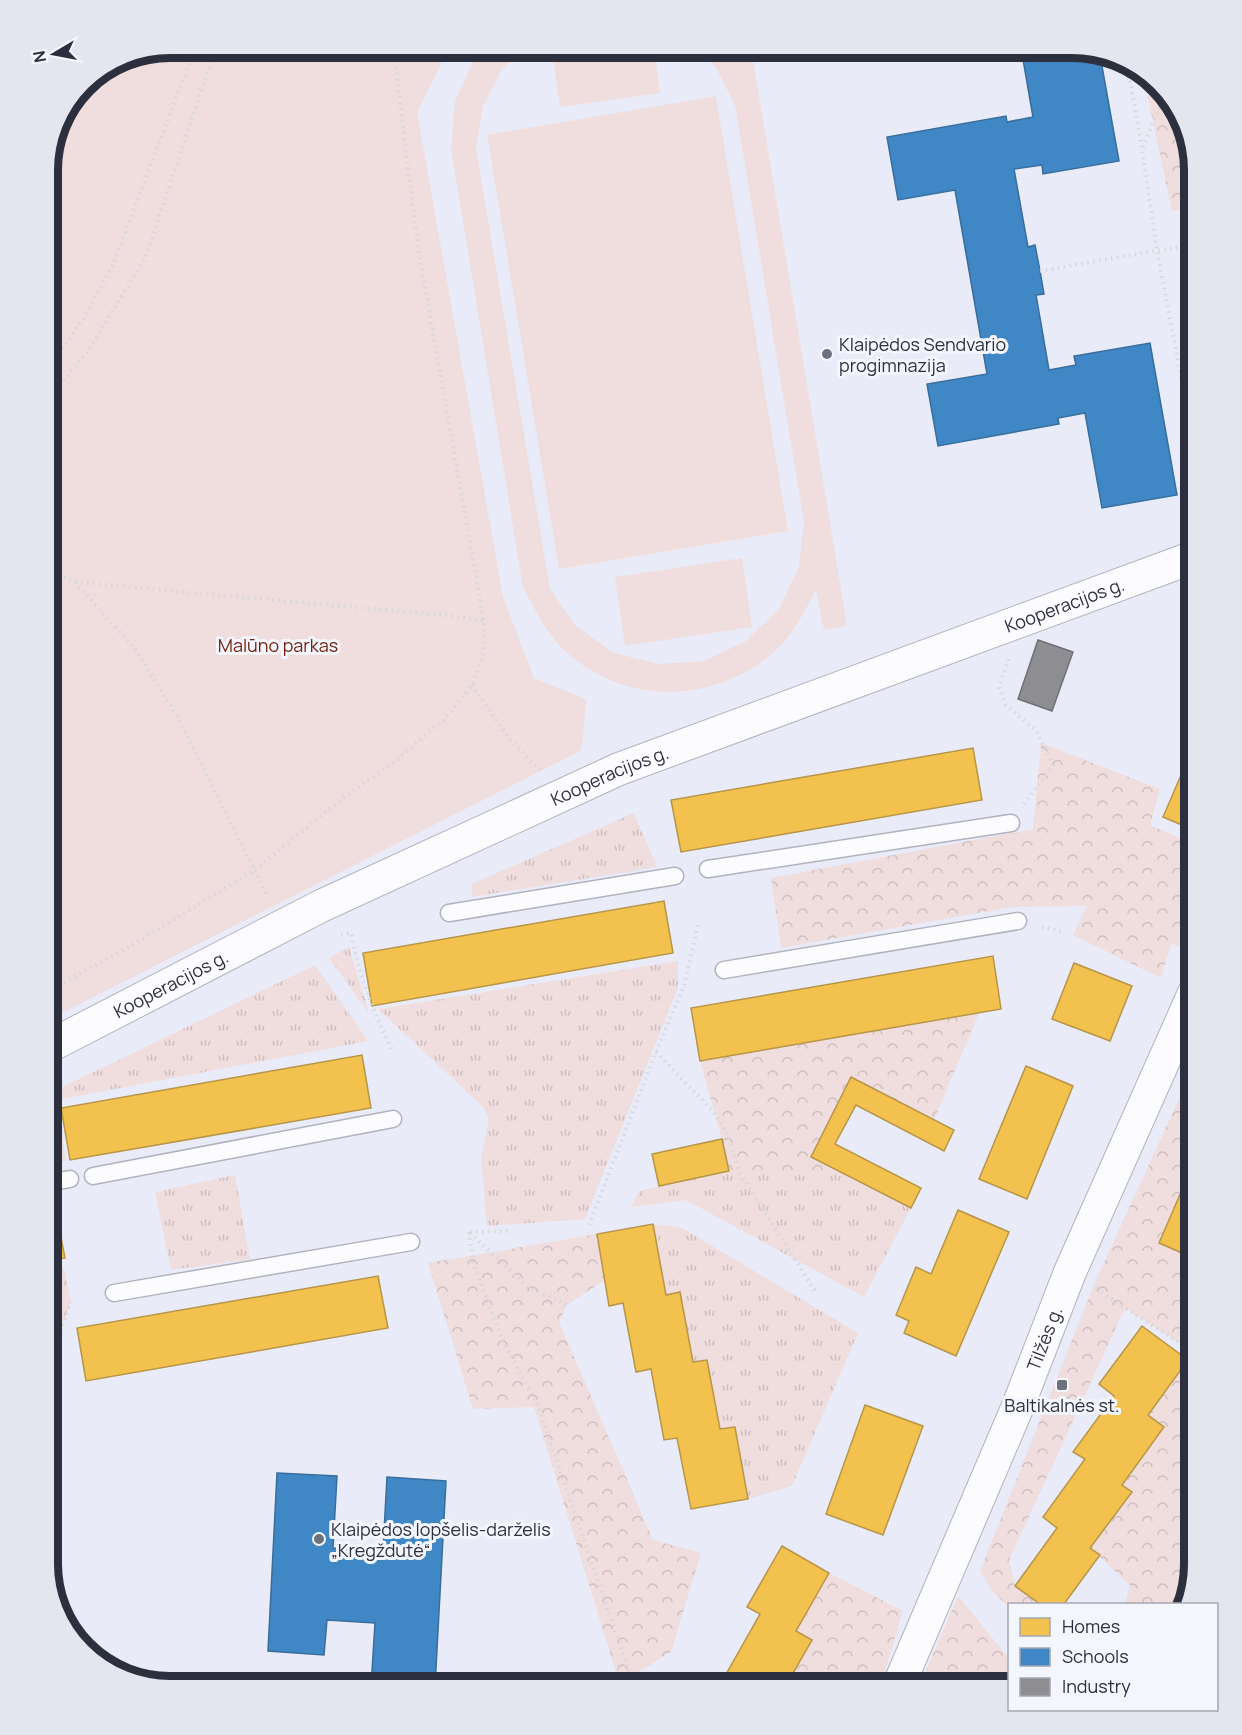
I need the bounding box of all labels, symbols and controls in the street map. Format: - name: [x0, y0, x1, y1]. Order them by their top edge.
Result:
- north arrow: [24, 24, 84, 84]
- text: N: [27, 49, 51, 64]
- place label: Klaipėdos Sendvario progimnazija: [839, 332, 1006, 377]
- marker: Klaipėdos Sendvario progimnazija: [820, 347, 834, 361]
- street label: Kooperacijos g.: [1001, 572, 1128, 638]
- park label: Malūno parkas: [218, 633, 338, 657]
- street label: Kooperacijos g.: [547, 740, 672, 811]
- street label: Kooperacijos g.: [109, 944, 232, 1023]
- street label: Tilžės g.: [1021, 1303, 1068, 1374]
- marker: Baltikalnės st.: [1055, 1378, 1069, 1392]
- place label: Baltikalnės st.: [1004, 1393, 1120, 1417]
- place label: Klaipėdos lopšelis-darželis „Kregždutė“: [331, 1517, 551, 1562]
- marker: Klaipėdos lopšelis-darželis „Kregždutė“: [312, 1532, 326, 1546]
- legend: [1008, 1603, 1218, 1711]
- text: Homes: [1062, 1614, 1120, 1638]
- text: Schools: [1062, 1644, 1129, 1668]
- text: Industry: [1062, 1674, 1131, 1698]

